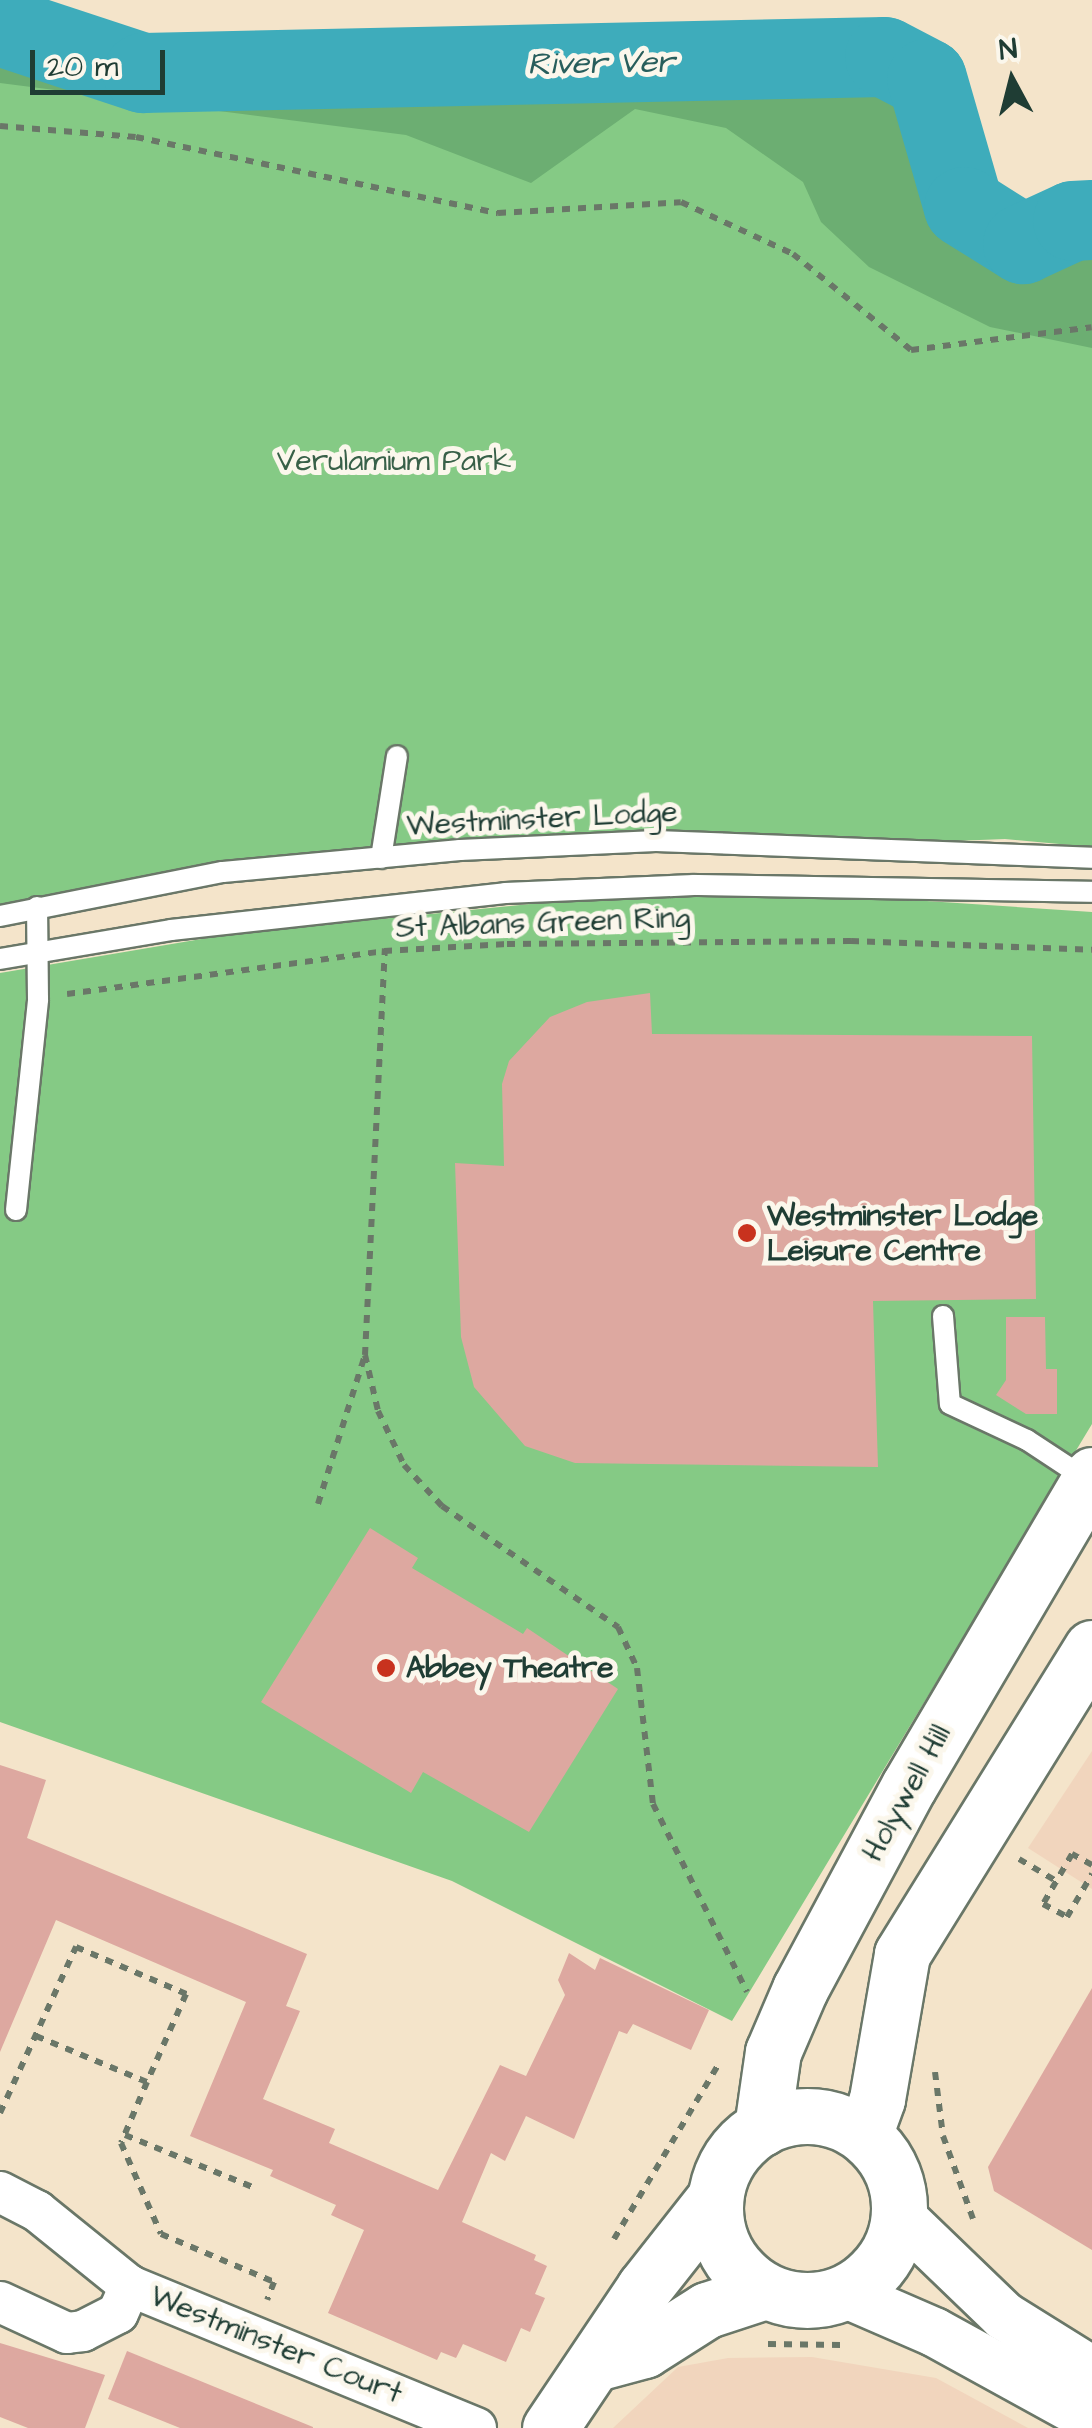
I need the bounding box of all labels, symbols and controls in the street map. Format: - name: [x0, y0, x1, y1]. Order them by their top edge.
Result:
- text: N: [997, 29, 1019, 70]
- scale bar: [35, 30, 170, 92]
- north arrow: [962, 30, 1062, 130]
- water label: River Ver: [527, 44, 675, 84]
- text: 20 m: [47, 46, 118, 88]
- park label: Verulamium Park: [277, 443, 511, 479]
- street label: Westminster Lodge: [406, 794, 678, 844]
- street label: St Albans Green Ring: [395, 900, 691, 946]
- place label: Westminster Lodge Leisure Centre: [767, 1198, 1038, 1268]
- marker: Westminster Lodge Leisure Centre: [736, 1222, 758, 1244]
- place label: Abbey Theatre: [406, 1650, 614, 1686]
- marker: Abbey Theatre: [375, 1657, 397, 1679]
- street label: Holywell Hill: [855, 1719, 959, 1867]
- street label: Westminster Court: [145, 2278, 407, 2412]

